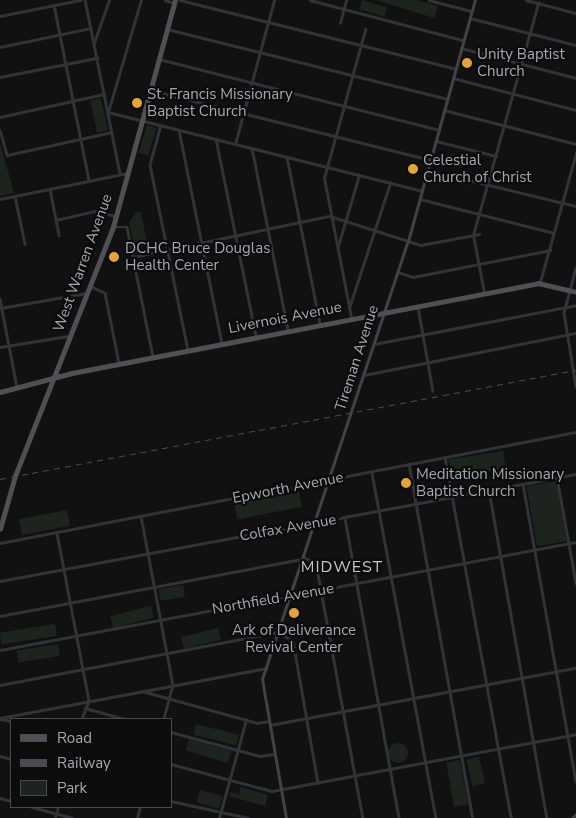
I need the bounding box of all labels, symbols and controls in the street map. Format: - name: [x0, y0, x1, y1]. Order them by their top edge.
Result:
- place label: Unity Baptist Church: [477, 45, 565, 80]
- marker: Unity Baptist Church: [461, 57, 473, 69]
- place label: St. Francis Missionary Baptist Church: [147, 85, 293, 120]
- marker: St. Francis Missionary Baptist Church: [131, 97, 143, 109]
- place label: Celestial Church of Christ: [423, 151, 532, 186]
- marker: Celestial Church of Christ: [407, 163, 419, 175]
- street label: West Warren Avenue: [50, 192, 116, 334]
- place label: DCHC Bruce Douglas Health Center: [125, 239, 270, 274]
- marker: DCHC Bruce Douglas Health Center: [107, 250, 121, 264]
- street label: Livernois Avenue: [227, 298, 343, 338]
- street label: Tireman Avenue: [331, 303, 383, 413]
- place label: Meditation Missionary Baptist Church: [416, 465, 564, 500]
- street label: Epworth Avenue: [231, 468, 345, 508]
- marker: Meditation Missionary Baptist Church: [400, 477, 412, 489]
- street label: Colfax Avenue: [238, 511, 338, 545]
- district label: MIDWEST: [300, 557, 384, 577]
- street label: Northfield Avenue: [211, 579, 335, 619]
- marker: Ark of Deliverance Revival Center: [288, 607, 300, 619]
- place label: Ark of Deliverance Revival Center: [232, 621, 356, 656]
- legend: [10, 718, 172, 808]
- text: Road: [57, 728, 92, 748]
- text: Railway: [57, 753, 111, 773]
- text: Park: [57, 778, 87, 798]

